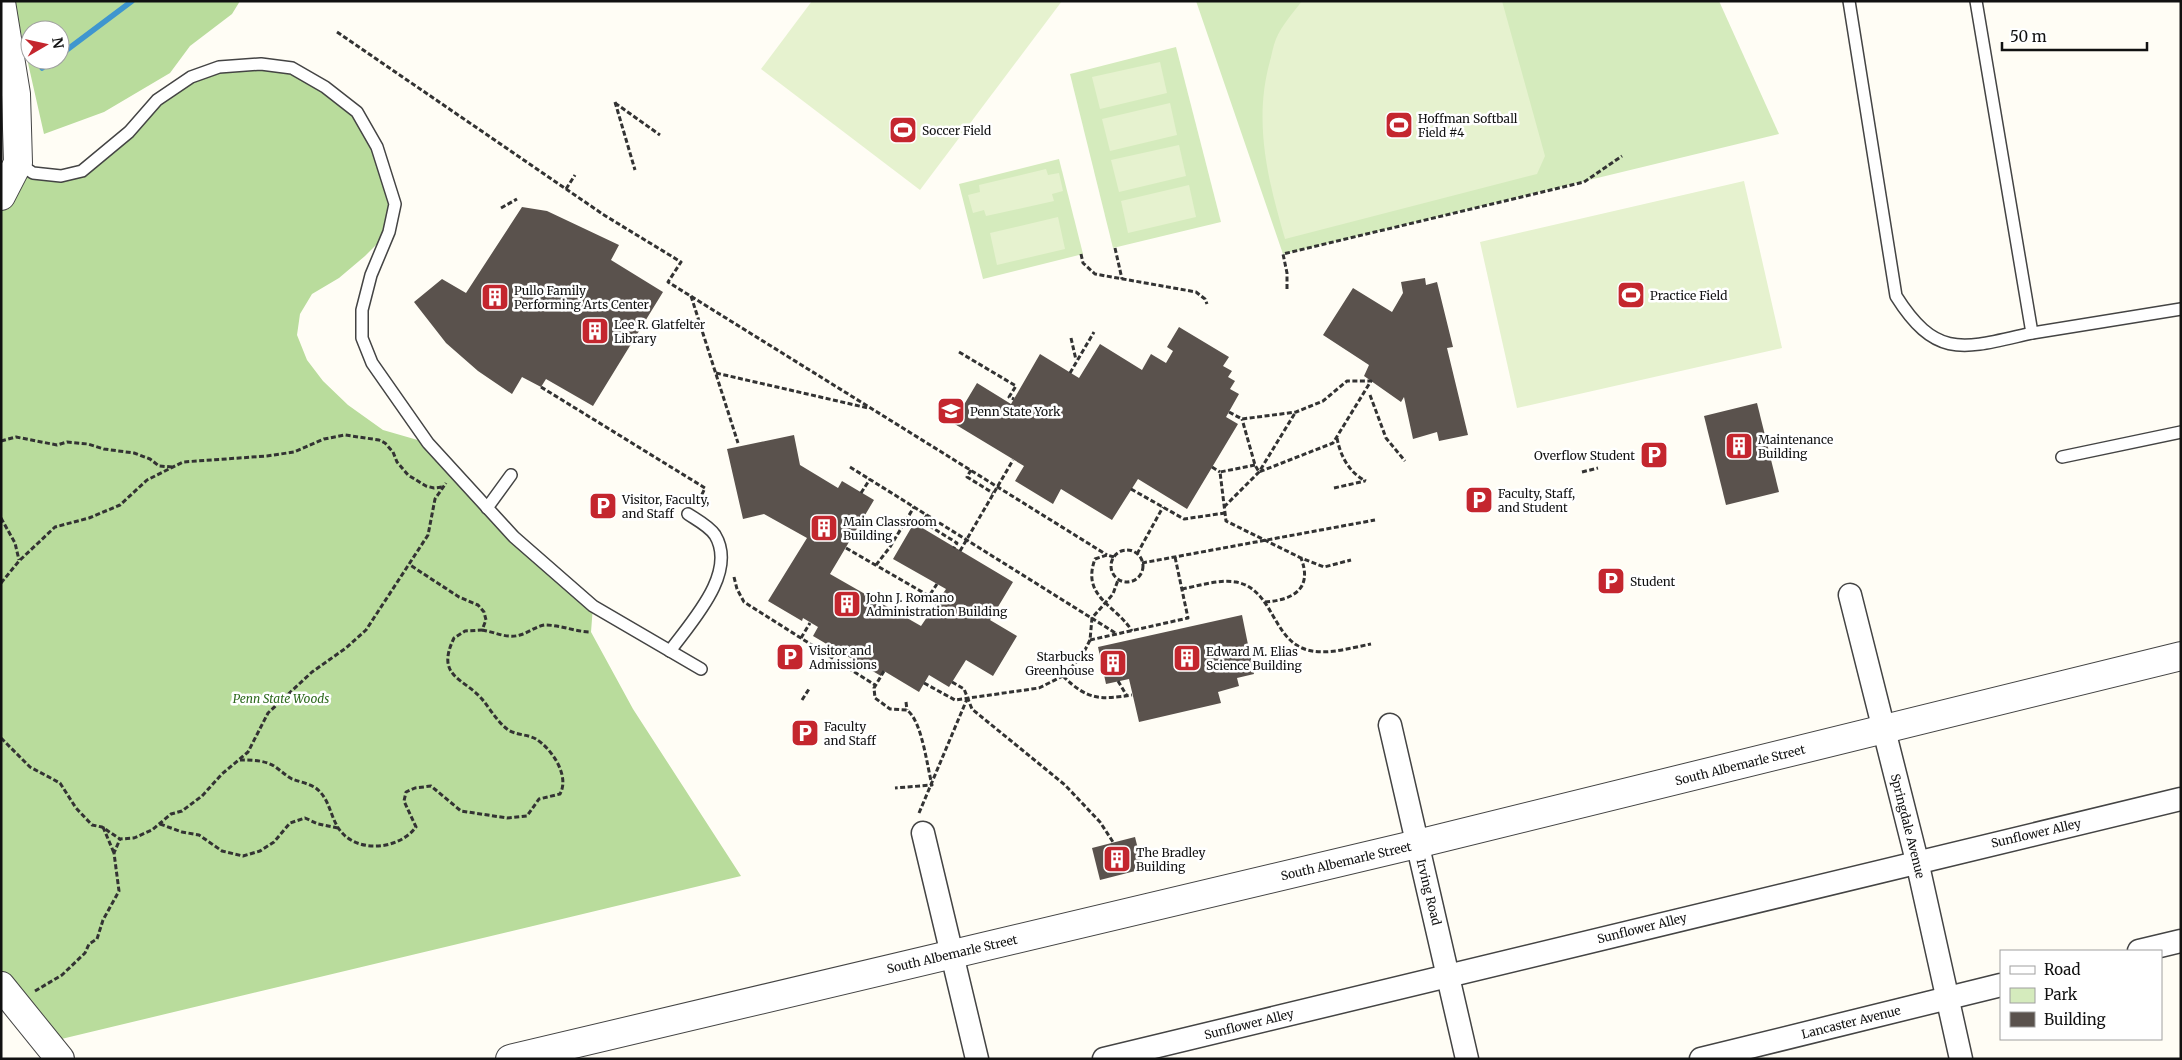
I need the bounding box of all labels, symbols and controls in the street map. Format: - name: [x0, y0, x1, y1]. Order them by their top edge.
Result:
- north arrow: [20, 20, 70, 70]
- scale bar: [2002, 20, 2147, 52]
- text: 50 m: [2010, 27, 2047, 46]
- text: N: [48, 36, 68, 50]
- sports icon: Hoffman Softball Field #4: [1384, 110, 1414, 140]
- place label: Hoffman Softball Field #4: [1418, 111, 1518, 140]
- sports icon: Soccer Field: [888, 115, 918, 145]
- place label: Soccer Field: [922, 123, 991, 138]
- sports icon: Practice Field: [1616, 280, 1646, 310]
- building icon: Pullo Family Performing Arts Center: [480, 282, 510, 312]
- place label: Pullo Family Performing Arts Center: [514, 283, 649, 312]
- place label: Practice Field: [1650, 288, 1727, 303]
- building icon: Lee R. Glatfelter Library: [580, 316, 610, 346]
- place label: Lee R. Glatfelter Library: [614, 317, 706, 346]
- school or university icon: Penn State York: [936, 396, 966, 426]
- place label: Penn State York: [970, 404, 1061, 419]
- building icon: Maintenance Building: [1724, 431, 1754, 461]
- place label: Maintenance Building: [1758, 432, 1833, 461]
- parking icon: Overflow Student: [1639, 440, 1669, 470]
- place label: Overflow Student: [1534, 448, 1635, 463]
- parking icon: Faculty, Staff, and Student: [1464, 485, 1494, 515]
- place label: Faculty, Staff, and Student: [1498, 486, 1575, 515]
- parking icon: Visitor, Faculty, and Staff: [588, 491, 618, 521]
- place label: Visitor, Faculty, and Staff: [621, 492, 709, 521]
- building icon: Main Classroom Building: [809, 513, 839, 543]
- place label: Main Classroom Building: [843, 514, 937, 543]
- parking icon: Student: [1596, 566, 1626, 596]
- place label: Student: [1630, 574, 1676, 589]
- building icon: John J. Romano Administration Building: [832, 589, 862, 619]
- place label: John J. Romano Administration Building: [865, 590, 1008, 619]
- parking icon: Visitor and Admissions: [775, 642, 805, 672]
- place label: Visitor and Admissions: [808, 643, 877, 672]
- building icon: Edward M. Elias Science Building: [1172, 643, 1202, 673]
- place label: Edward M. Elias Science Building: [1206, 644, 1302, 673]
- building icon: Starbucks Greenhouse: [1098, 648, 1128, 678]
- place label: Starbucks Greenhouse: [1025, 649, 1094, 678]
- park label: Penn State Woods: [233, 691, 329, 706]
- parking icon: Faculty and Staff: [790, 718, 820, 748]
- place label: Faculty and Staff: [824, 719, 876, 748]
- street label: South Albemarle Street: [1673, 741, 1807, 788]
- street label: Springdale Avenue: [1888, 772, 1928, 880]
- street label: Sunflower Alley: [1990, 815, 2082, 851]
- street label: South Albemarle Street: [1279, 839, 1413, 883]
- building icon: The Bradley Building: [1102, 844, 1132, 874]
- place label: The Bradley Building: [1136, 845, 1205, 874]
- street label: Irving Road: [1414, 857, 1444, 927]
- street label: Sunflower Alley: [1596, 910, 1688, 946]
- street label: South Albemarle Street: [885, 932, 1019, 976]
- legend: [2000, 950, 2162, 1040]
- text: Road: [2044, 960, 2080, 979]
- text: Park: [2044, 985, 2078, 1004]
- street label: Lancaster Avenue: [1800, 1002, 1902, 1042]
- street label: Sunflower Alley: [1203, 1006, 1295, 1042]
- text: Building: [2044, 1010, 2106, 1029]

